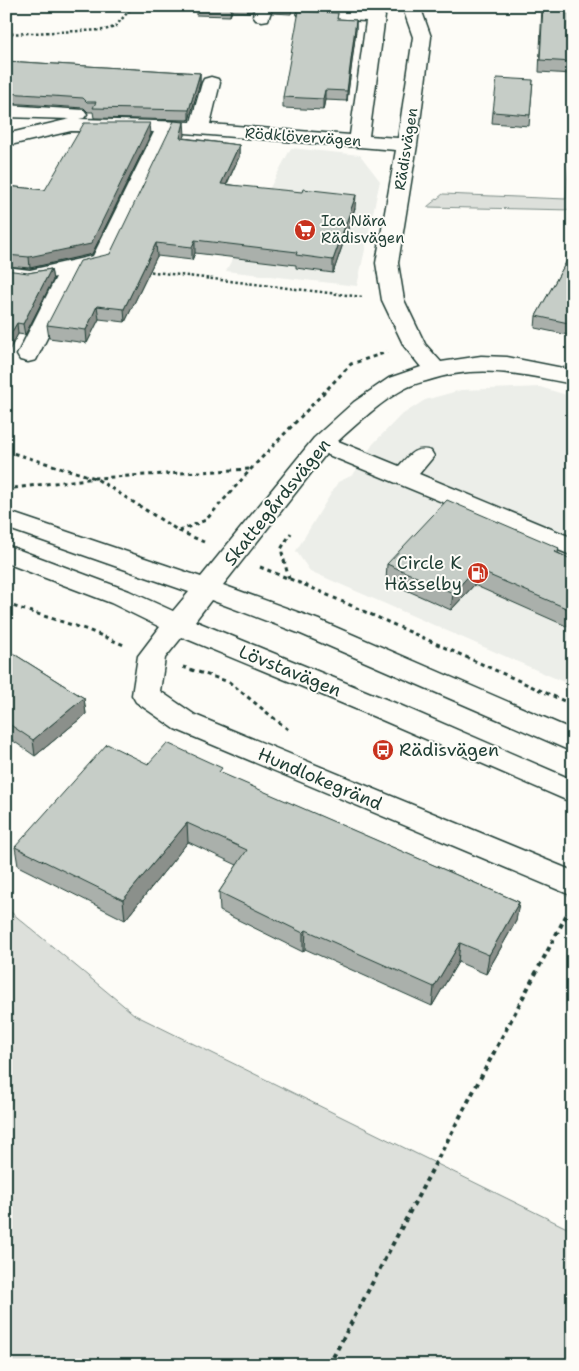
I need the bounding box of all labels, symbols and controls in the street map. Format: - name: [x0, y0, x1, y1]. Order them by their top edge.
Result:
- street label: Rädisvägen: [390, 106, 422, 192]
- street label: Rödklövervägen: [244, 123, 362, 151]
- place label: Ica Nära Rädisvägen: [321, 211, 404, 248]
- supermarket icon: Ica Nära Rädisvägen: [293, 218, 317, 242]
- street label: Skattegårdsvägen: [218, 433, 336, 571]
- place label: Circle K Hässelby: [384, 551, 462, 596]
- fuel station icon: Circle K Hässelby: [466, 561, 490, 585]
- street label: Lövstavägen: [235, 640, 345, 702]
- bus stop icon: Rädisvägen: [371, 738, 395, 762]
- place label: Rädisvägen: [399, 738, 499, 762]
- street label: Hundlokegränd: [254, 742, 386, 816]

